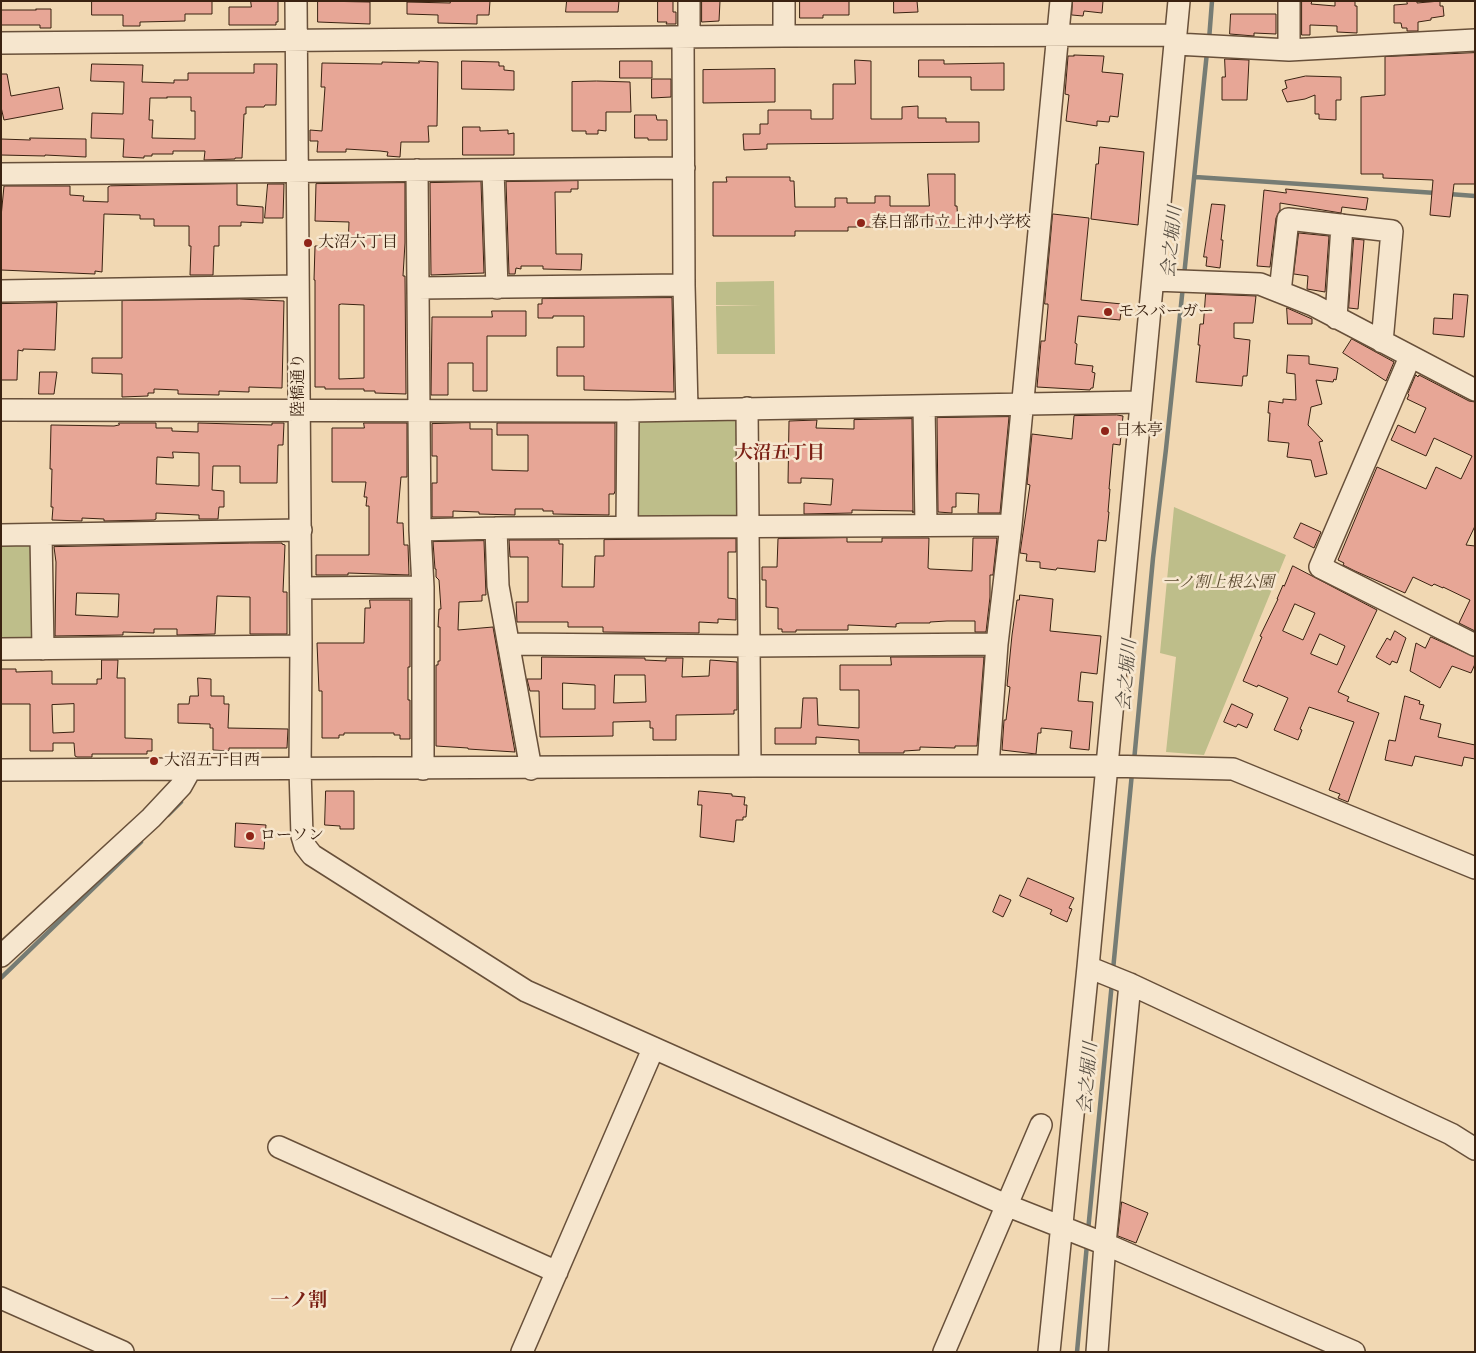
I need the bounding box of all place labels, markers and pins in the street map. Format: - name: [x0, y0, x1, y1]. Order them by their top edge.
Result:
- place label: 春日部市立上沖小学校: [871, 213, 1031, 233]
- marker: 春日部市立上沖小学校: [855, 217, 867, 229]
- place label: 大沼六丁目: [318, 233, 398, 253]
- marker: 大沼六丁目: [302, 237, 314, 249]
- place label: モスバーガー: [1118, 302, 1214, 322]
- marker: モスバーガー: [1102, 306, 1114, 318]
- place label: 日本亭: [1115, 421, 1163, 441]
- marker: 日本亭: [1099, 425, 1111, 437]
- place label: 大沼五丁目西: [164, 751, 260, 771]
- marker: 大沼五丁目西: [148, 755, 160, 767]
- place label: ローソン: [260, 826, 324, 846]
- marker: ローソン: [244, 830, 256, 842]

